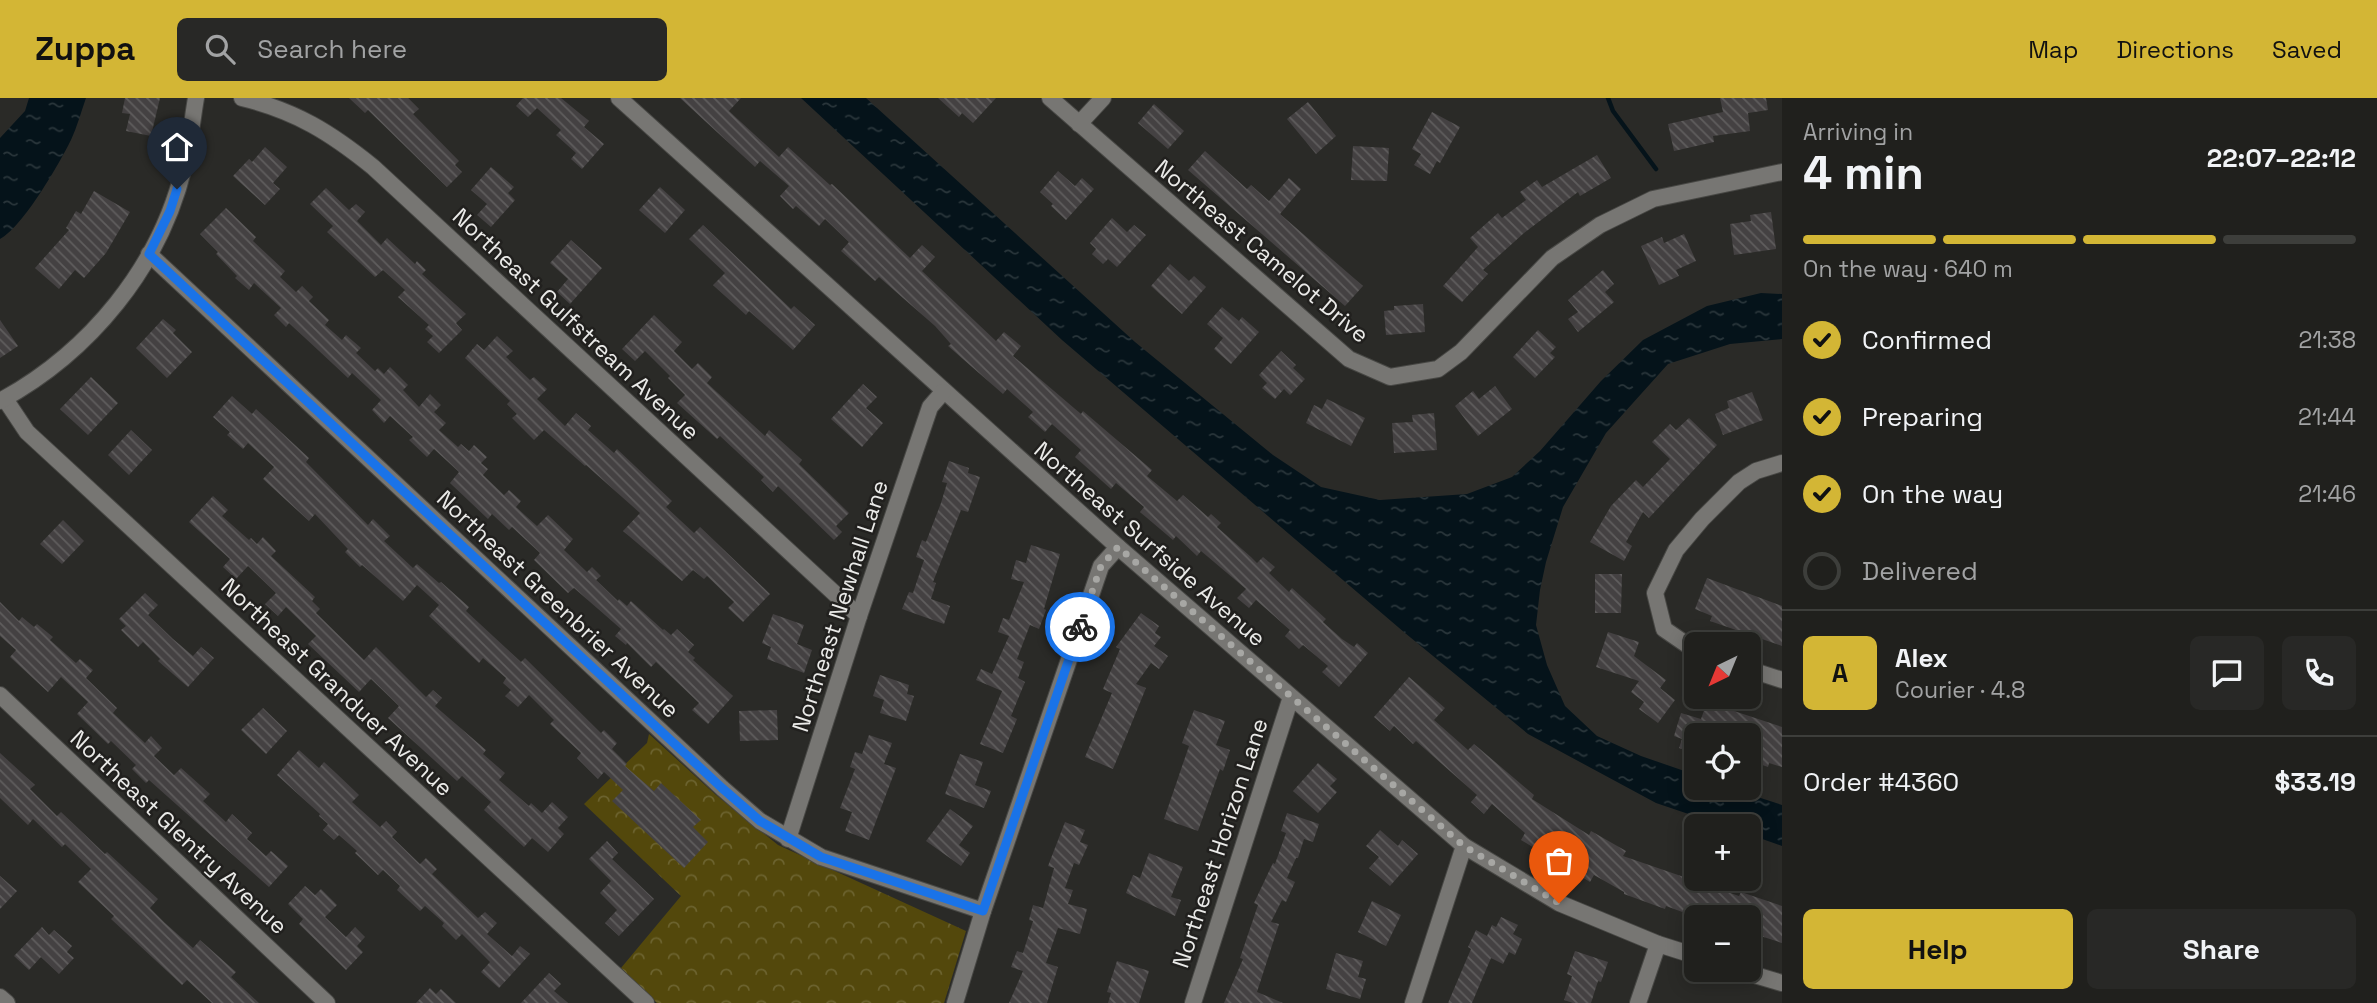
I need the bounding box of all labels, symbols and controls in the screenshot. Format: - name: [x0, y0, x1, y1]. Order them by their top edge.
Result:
- search box: [177, 18, 667, 81]
- text: Zuppa: [35, 28, 135, 70]
- icon: search: [201, 30, 239, 68]
- text: Search here: [257, 32, 407, 66]
- text: Map: [2028, 34, 2078, 65]
- text: Directions: [2116, 34, 2234, 65]
- text: Saved: [2272, 34, 2342, 65]
- pin: [147, 117, 207, 189]
- text: Arriving in: [1803, 117, 1913, 147]
- icon: home: [158, 128, 196, 166]
- text: 22:07–22:12: [2207, 141, 2356, 175]
- text: 4 min: [1803, 144, 1924, 202]
- street label: Northeast Camelot Drive: [1149, 153, 1375, 349]
- street label: Northeast Gulfstream Avenue: [446, 202, 706, 446]
- text: On the way · 640 m: [1803, 254, 2013, 284]
- icon: check: [1803, 321, 1841, 359]
- text: Confirmed: [1862, 323, 1992, 357]
- text: 21:38: [2298, 325, 2356, 355]
- icon: check: [1803, 398, 1841, 436]
- text: Preparing: [1862, 400, 1983, 434]
- text: 21:44: [2298, 402, 2356, 432]
- street label: Northeast Surfside Avenue: [1028, 435, 1272, 653]
- icon: check: [1803, 475, 1841, 513]
- street label: Northeast Newhall Lane: [785, 476, 895, 736]
- text: On the way: [1862, 477, 2003, 511]
- text: 21:46: [2298, 479, 2356, 509]
- street label: Northeast Greenbrier Avenue: [430, 484, 686, 724]
- text: Delivered: [1862, 554, 1978, 588]
- street label: Northeast Granduer Avenue: [215, 571, 459, 803]
- courier: [1045, 592, 1115, 662]
- icon: bike: [1061, 608, 1099, 646]
- north arrow: [1684, 632, 1760, 709]
- map controls: [1684, 632, 1761, 982]
- button: chat: [2190, 636, 2264, 710]
- button: phone: [2282, 636, 2356, 710]
- text: Alex: [1895, 641, 1948, 675]
- text: A: [1832, 656, 1848, 690]
- text: Courier · 4.8: [1895, 675, 2025, 705]
- street label: Northeast Horizon Lane: [1165, 714, 1275, 972]
- street label: Northeast Glentry Avenue: [64, 723, 294, 941]
- button: locate: [1684, 723, 1761, 800]
- text: Order #4360: [1803, 765, 1959, 799]
- text: $33.19: [2274, 765, 2356, 799]
- button: +: [1684, 814, 1761, 891]
- pin: [1529, 831, 1589, 903]
- icon: bag: [1540, 842, 1578, 880]
- button: −: [1684, 905, 1761, 982]
- button: Help: [1803, 909, 2073, 989]
- button: Share: [2087, 909, 2356, 989]

